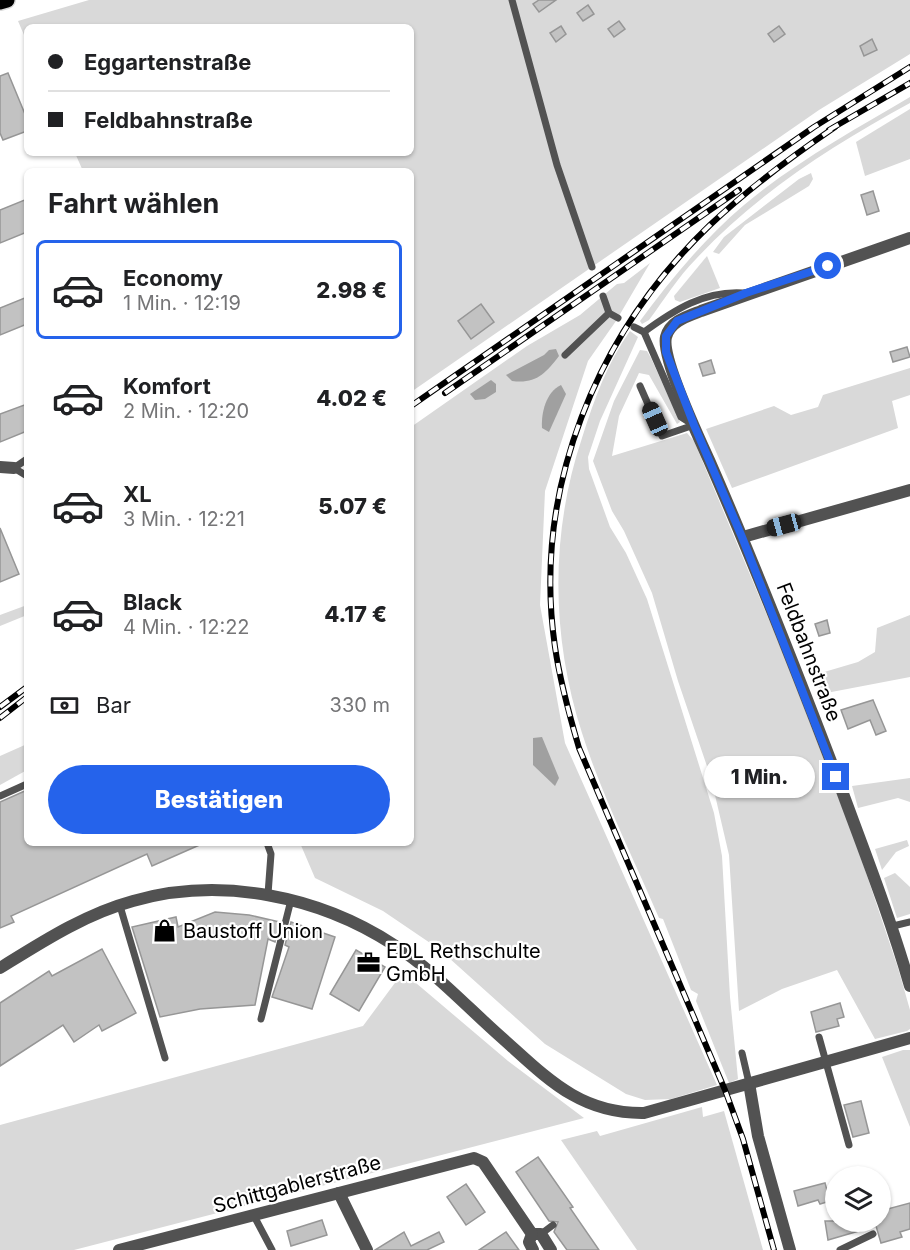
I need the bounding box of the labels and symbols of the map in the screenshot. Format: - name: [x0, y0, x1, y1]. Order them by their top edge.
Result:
- route start: [814, 252, 841, 279]
- car: [639, 399, 671, 439]
- car: [764, 512, 804, 538]
- street label: Feldbahnstraße: [771, 579, 847, 725]
- callout: 1 Min.: [704, 756, 815, 798]
- route end: [822, 763, 849, 790]
- shop icon: Baustoff Union: [152, 918, 178, 944]
- place label: Baustoff Union: [183, 919, 323, 943]
- place label: EDL Rethschulte GmbH: [386, 939, 541, 986]
- office icon: EDL Rethschulte GmbH: [355, 949, 381, 975]
- street label: Schittgablerstraße: [210, 1150, 384, 1218]

